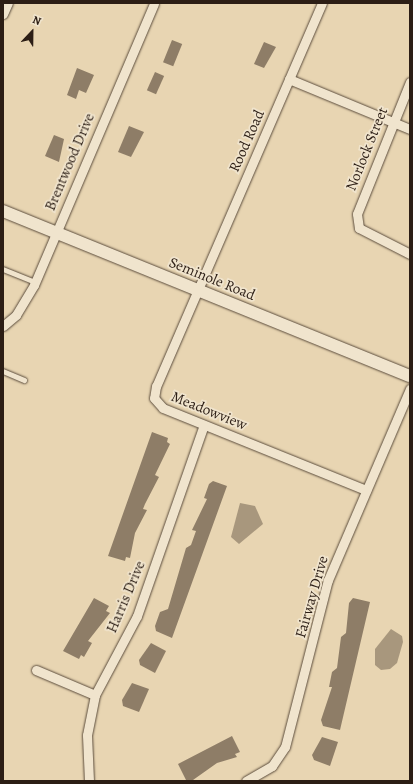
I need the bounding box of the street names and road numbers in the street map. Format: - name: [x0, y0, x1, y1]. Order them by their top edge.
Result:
- street label: Norlock Street: [342, 105, 392, 193]
- street label: Rood Road: [225, 107, 269, 175]
- street label: Brentwood Drive: [41, 110, 99, 214]
- street label: Seminole Road: [166, 254, 258, 304]
- street label: Meadowview: [168, 388, 250, 434]
- street label: Fairway Drive: [292, 554, 332, 640]
- street label: Harris Drive: [103, 558, 149, 636]

